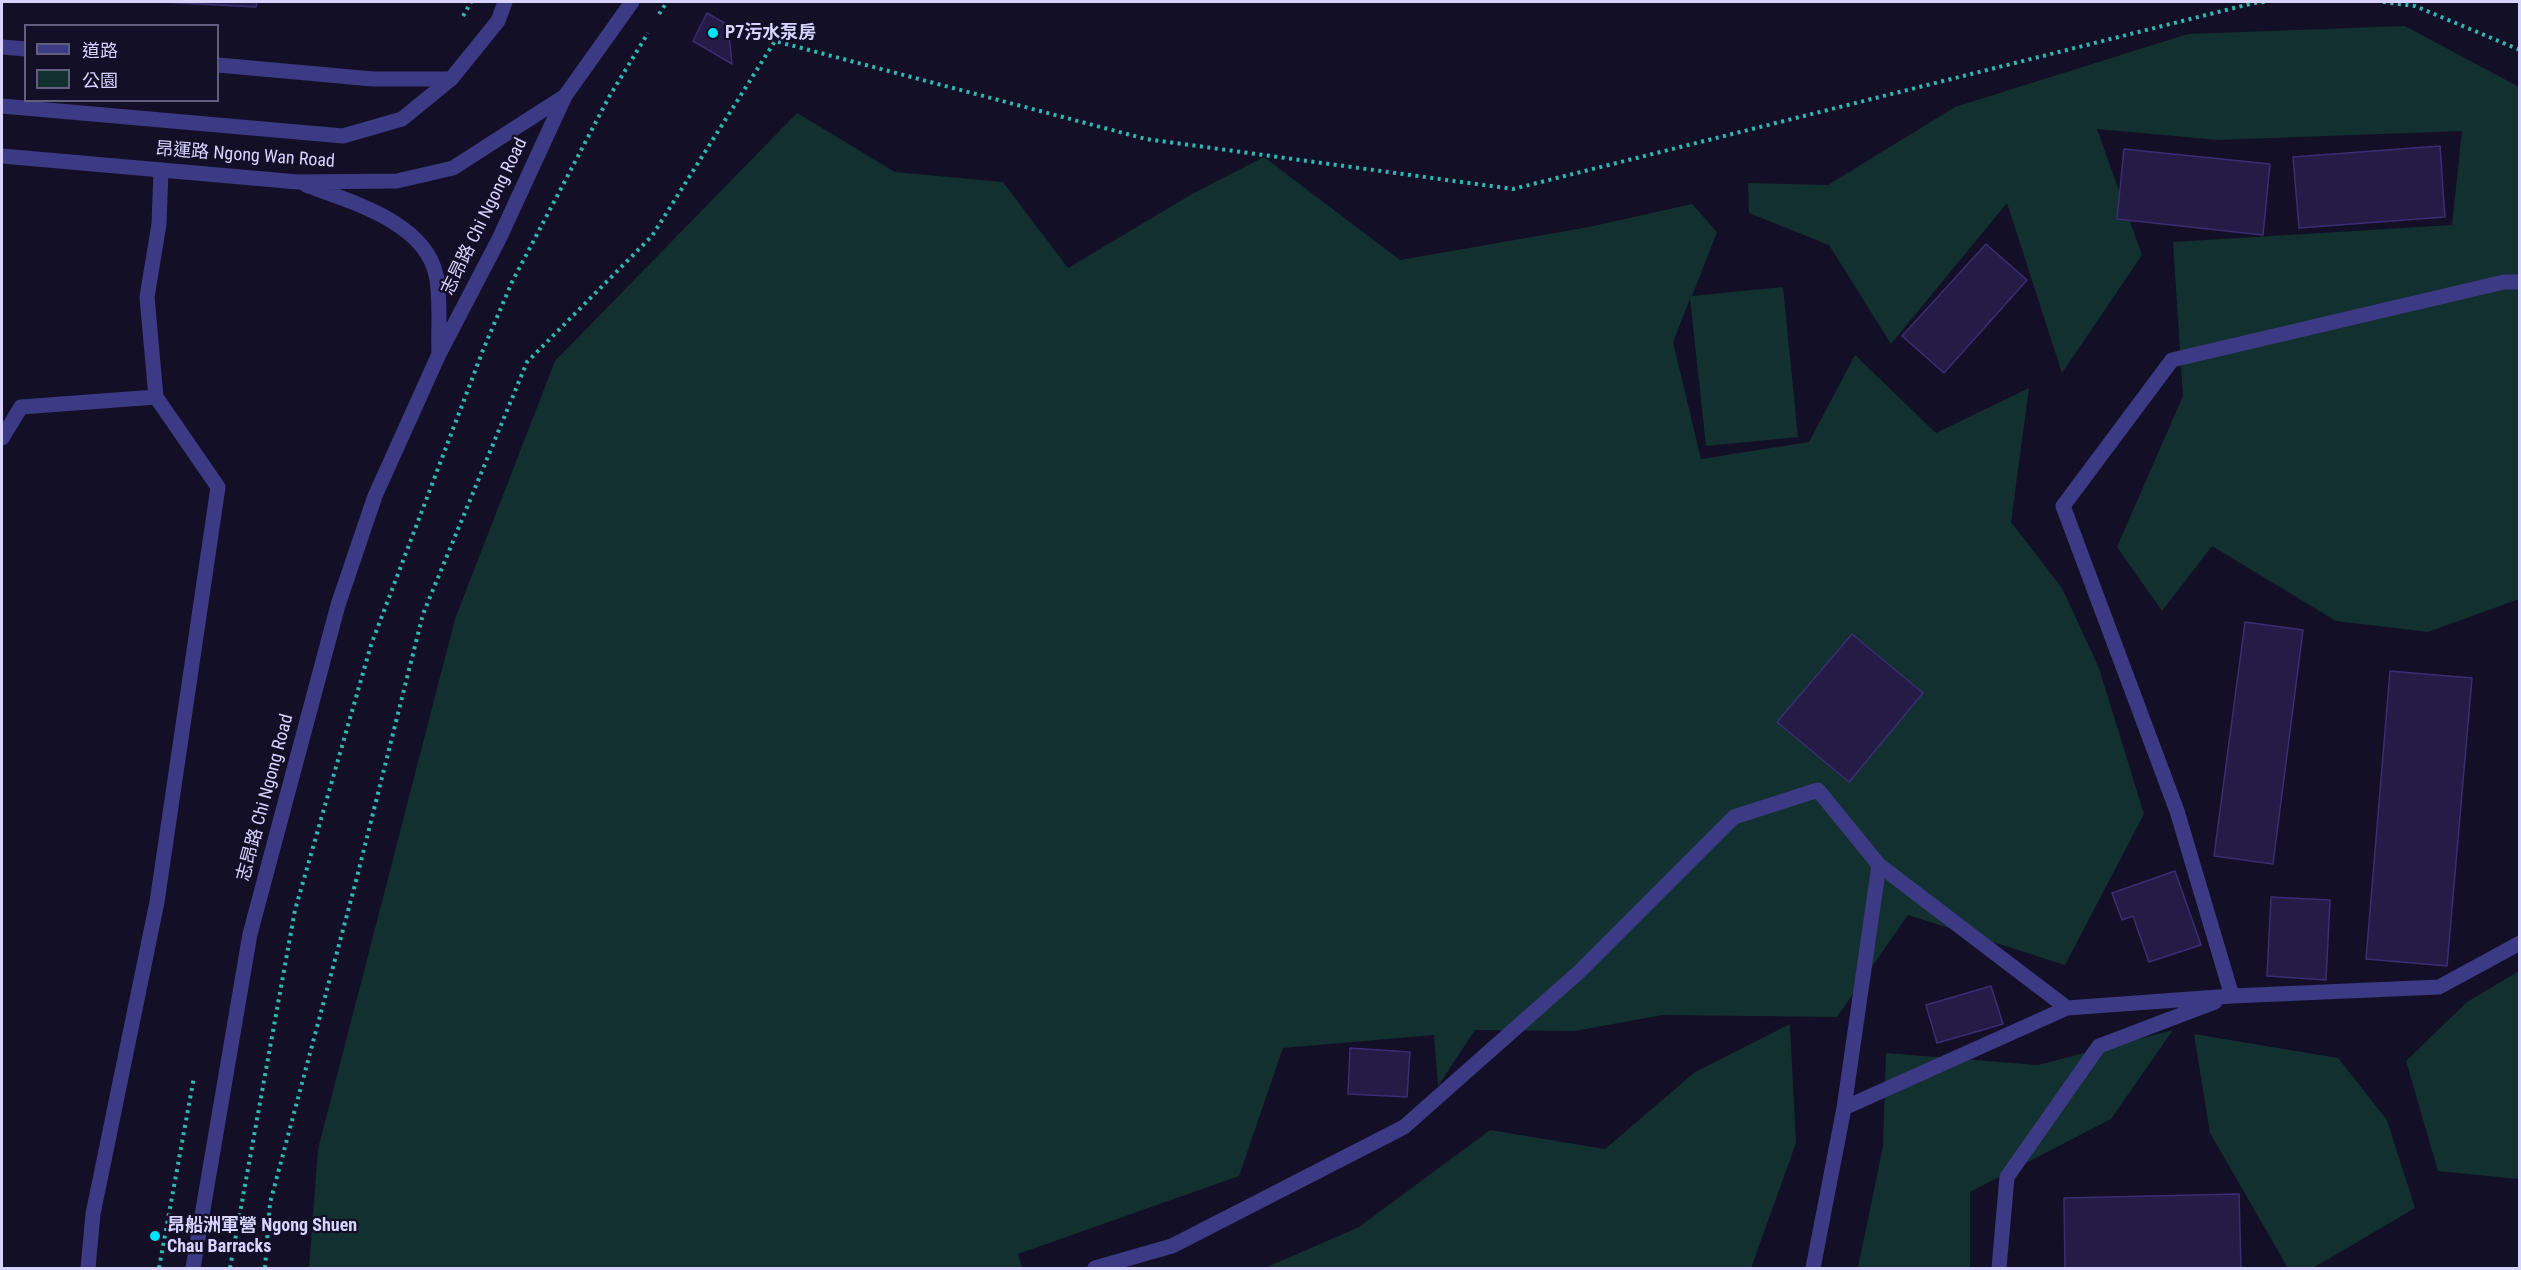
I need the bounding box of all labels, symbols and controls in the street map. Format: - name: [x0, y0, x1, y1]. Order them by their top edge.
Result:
- place label: P7污水泵房: [725, 22, 816, 44]
- legend: [24, 24, 219, 102]
- marker: P7污水泵房: [706, 26, 720, 40]
- text: 道路: [82, 40, 118, 61]
- text: 公園: [82, 70, 118, 91]
- street label: 志昂路 Chi Ngong Road: [438, 135, 532, 299]
- street label: 昂運路 Ngong Wan Road: [154, 139, 336, 173]
- street label: 志昂路 Chi Ngong Road: [233, 712, 299, 884]
- place label: 昂船洲軍營 Ngong Shuen Chau Barracks: [167, 1215, 357, 1258]
- marker: 昂船洲軍營 Ngong Shuen Chau Barracks: [148, 1229, 162, 1243]

